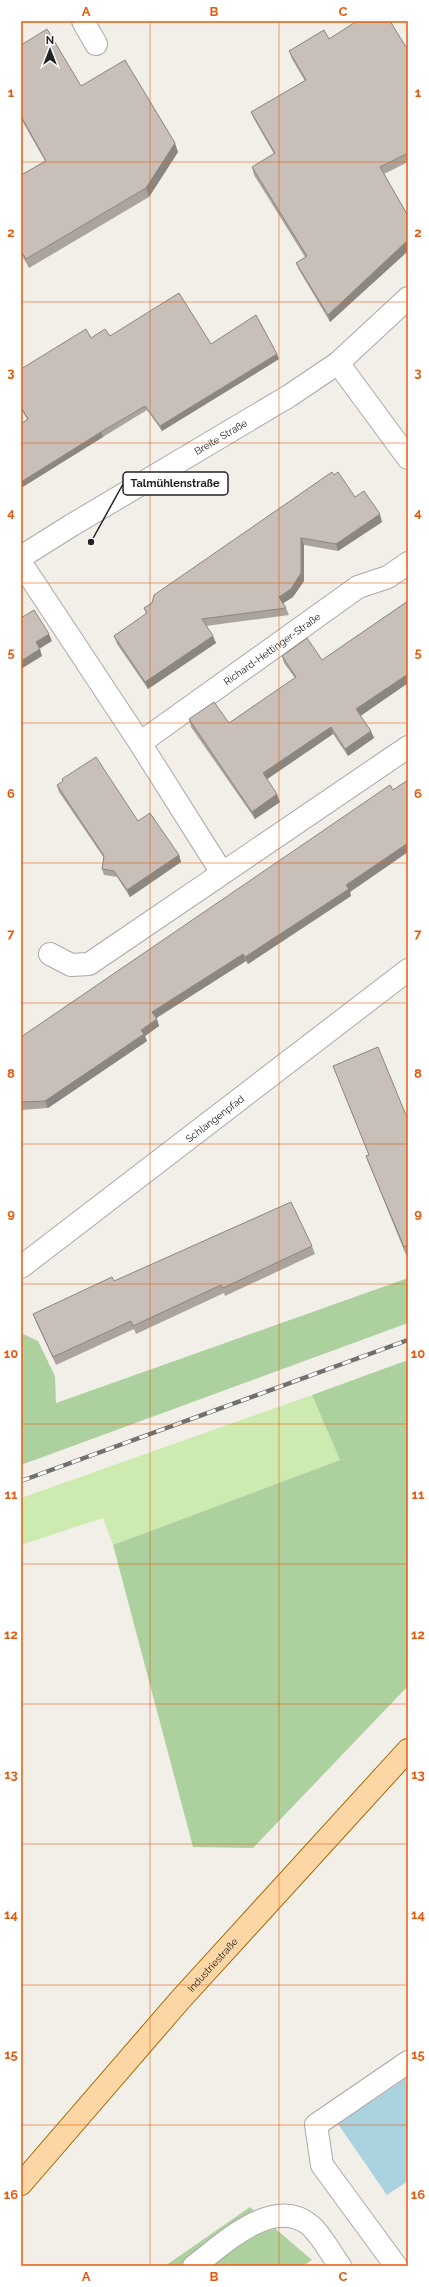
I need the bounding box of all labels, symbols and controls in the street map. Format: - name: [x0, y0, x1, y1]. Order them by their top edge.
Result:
- text: A: [82, 4, 91, 19]
- text: B: [210, 4, 219, 19]
- text: C: [339, 4, 348, 19]
- north arrow: [30, 30, 70, 70]
- text: N: [46, 34, 54, 47]
- text: 1: [8, 85, 15, 100]
- text: 1: [415, 85, 422, 100]
- text: 2: [7, 225, 15, 240]
- text: 2: [414, 225, 422, 240]
- text: 3: [7, 365, 15, 380]
- text: 3: [414, 365, 422, 380]
- street label: Breite Straße: [192, 417, 249, 457]
- callout: Talmühlenstraße: [123, 472, 228, 495]
- text: Talmühlenstraße: [131, 477, 220, 490]
- text: 4: [7, 505, 15, 520]
- text: 4: [414, 505, 422, 520]
- street label: Richard-Hettinger-Straße: [221, 610, 322, 687]
- text: 5: [7, 645, 15, 660]
- text: 5: [414, 645, 422, 660]
- text: 6: [7, 786, 15, 801]
- text: 6: [414, 786, 422, 801]
- text: 7: [7, 926, 15, 941]
- text: 7: [414, 926, 422, 941]
- text: 8: [7, 1066, 15, 1081]
- text: 8: [414, 1066, 422, 1081]
- street label: Schlangenpfad: [183, 1093, 246, 1144]
- text: 9: [7, 1206, 15, 1221]
- text: 9: [414, 1206, 422, 1221]
- text: 10: [4, 1346, 18, 1361]
- text: 10: [411, 1346, 425, 1361]
- text: 11: [5, 1487, 18, 1502]
- text: 11: [412, 1487, 425, 1502]
- text: 12: [4, 1627, 18, 1642]
- text: 12: [411, 1627, 425, 1642]
- text: 13: [4, 1767, 18, 1782]
- text: 13: [411, 1767, 425, 1782]
- text: 14: [4, 1907, 18, 1922]
- text: 14: [411, 1907, 425, 1922]
- street label: Industriestraße: [185, 1935, 240, 1994]
- text: 15: [4, 2047, 18, 2062]
- text: 15: [411, 2047, 425, 2062]
- text: 16: [4, 2187, 18, 2202]
- text: 16: [411, 2187, 425, 2202]
- text: A: [82, 2269, 91, 2284]
- text: B: [210, 2269, 219, 2284]
- text: C: [339, 2269, 348, 2284]

